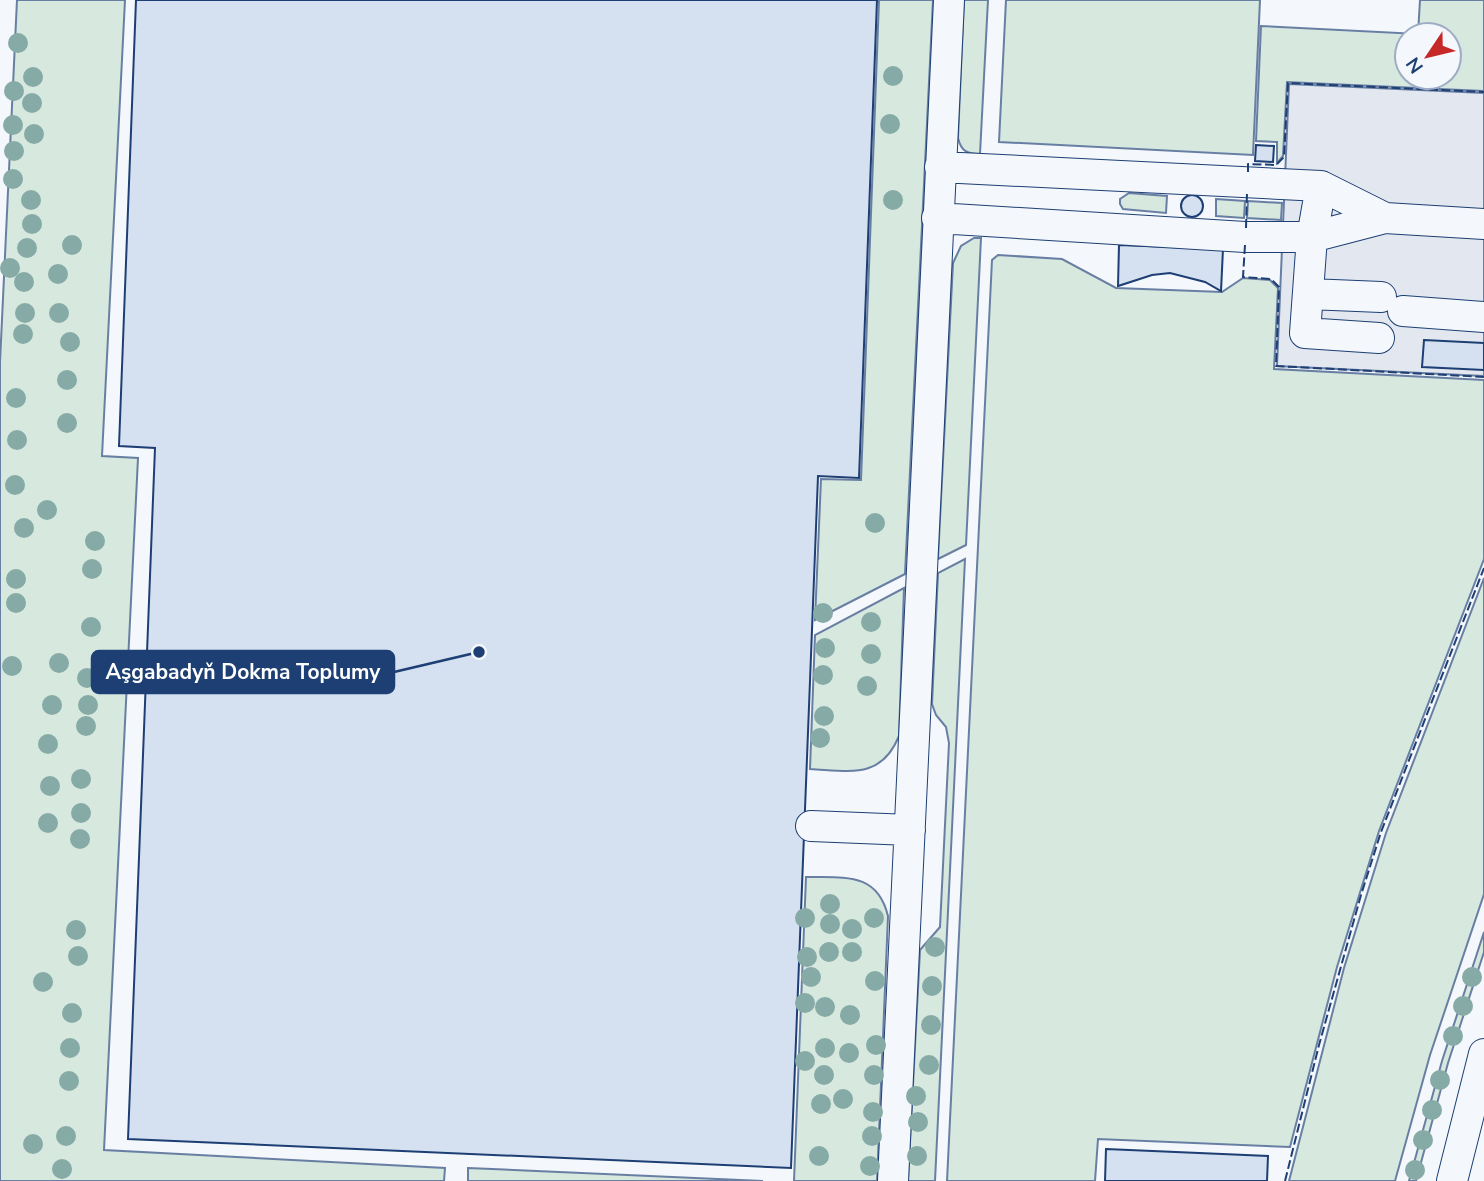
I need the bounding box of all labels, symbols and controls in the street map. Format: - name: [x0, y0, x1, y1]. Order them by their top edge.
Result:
- north arrow: [1393, 21, 1463, 91]
- text: N: [1400, 52, 1430, 78]
- callout: Aşgabadyň Dokma Toplumy: [92, 651, 394, 693]
- text: Aşgabadyň Dokma Toplumy: [106, 658, 381, 686]

